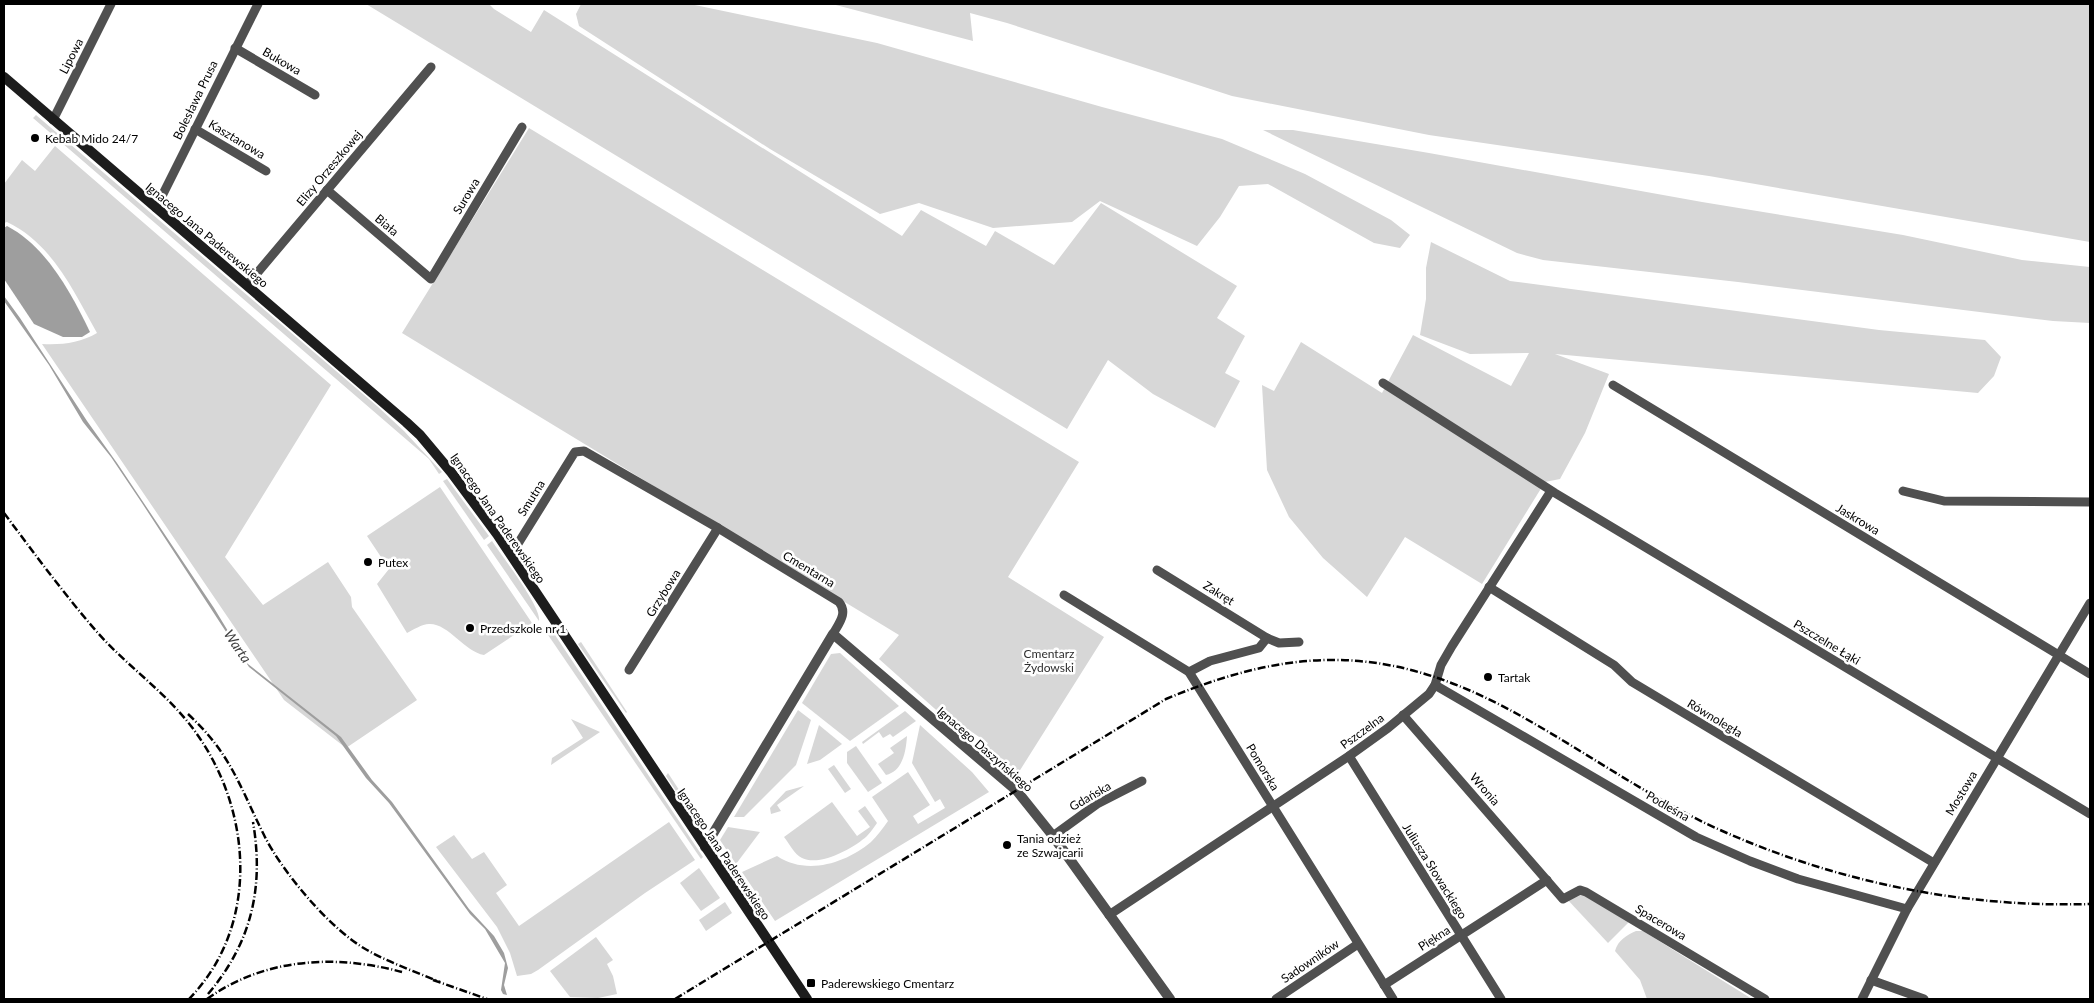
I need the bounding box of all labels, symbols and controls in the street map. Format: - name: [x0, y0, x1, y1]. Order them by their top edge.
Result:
- street label: Lipowa: [56, 36, 86, 76]
- street label: Bukowa: [260, 44, 304, 78]
- street label: Bolesława Prusa: [169, 58, 221, 142]
- street label: Kasztanowa: [206, 116, 268, 162]
- street label: Elizy Orzeszkowej: [293, 127, 365, 209]
- place label: Kebab Mido 24/7: [45, 131, 138, 146]
- marker: Kebab Mido 24/7: [29, 132, 41, 144]
- street label: Surowa: [449, 175, 483, 217]
- street label: Ignacego Jana Paderewskiego: [143, 179, 272, 291]
- street label: Biała: [372, 211, 402, 239]
- street label: Ignacego Jana Paderewskiego: [447, 450, 549, 586]
- street label: Smutna: [514, 477, 548, 519]
- street label: Jaskrowa: [1833, 500, 1883, 538]
- street label: Cmentarna: [780, 548, 838, 590]
- place label: Putex: [378, 555, 408, 570]
- marker: Putex: [362, 556, 374, 568]
- street label: Grzybowa: [642, 566, 684, 620]
- street label: Zakręt: [1201, 578, 1238, 609]
- street label: Pszczelne Łąki: [1791, 616, 1863, 668]
- place label: Przedszkole nr 1: [480, 621, 566, 636]
- marker: Przedszkole nr 1: [464, 622, 476, 634]
- water label: Warta: [221, 626, 255, 666]
- park label: Cmentarz Żydowski: [1024, 646, 1075, 675]
- place label: Tartak: [1498, 670, 1531, 685]
- marker: Tartak: [1482, 671, 1494, 683]
- street label: Równoległa: [1685, 696, 1745, 740]
- street label: Ignacego Daszyńskiego: [934, 703, 1036, 795]
- street label: Pszczelna: [1337, 710, 1387, 752]
- street label: Pomorska: [1243, 741, 1283, 793]
- street label: Mostowa: [1942, 768, 1980, 818]
- street label: Wronia: [1467, 770, 1503, 808]
- street label: Gdańska: [1067, 778, 1113, 814]
- street label: Ignacego Jana Paderewskiego: [674, 785, 774, 923]
- street label: Podleśna: [1644, 788, 1692, 824]
- street label: Juliusza Słowackiego: [1400, 820, 1471, 922]
- place label: Tania odzież ze Szwajcarii: [1017, 831, 1084, 860]
- marker: Tania odzież ze Szwajcarii: [1001, 839, 1013, 851]
- street label: Spacerowa: [1633, 901, 1689, 943]
- street label: Piękna: [1415, 922, 1453, 954]
- street label: Sadowników: [1278, 936, 1342, 986]
- place label: Paderewskiego Cmentarz: [821, 976, 955, 991]
- marker: Paderewskiego Cmentarz: [805, 977, 817, 989]

